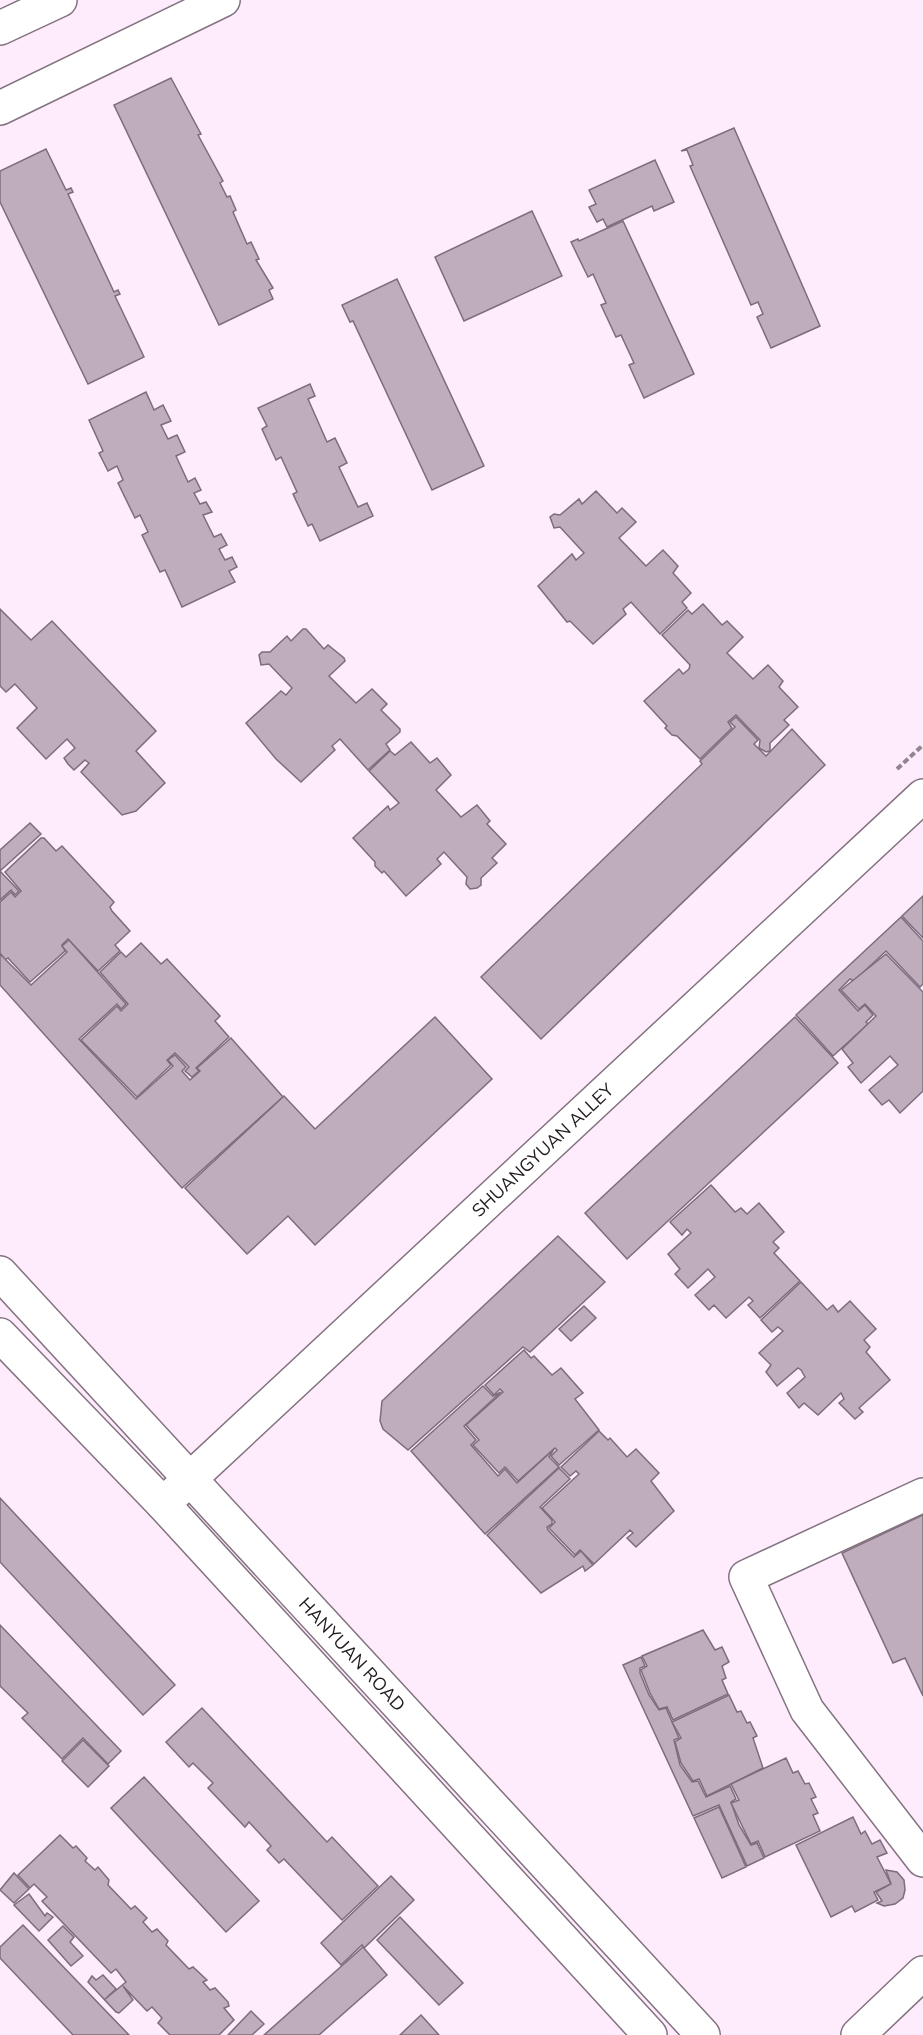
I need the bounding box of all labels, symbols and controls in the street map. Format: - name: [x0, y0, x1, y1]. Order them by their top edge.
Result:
- street label: SHUANGYUAN ALLEY: [467, 1078, 619, 1222]
- street label: HANYUAN ROAD: [293, 1592, 411, 1717]

